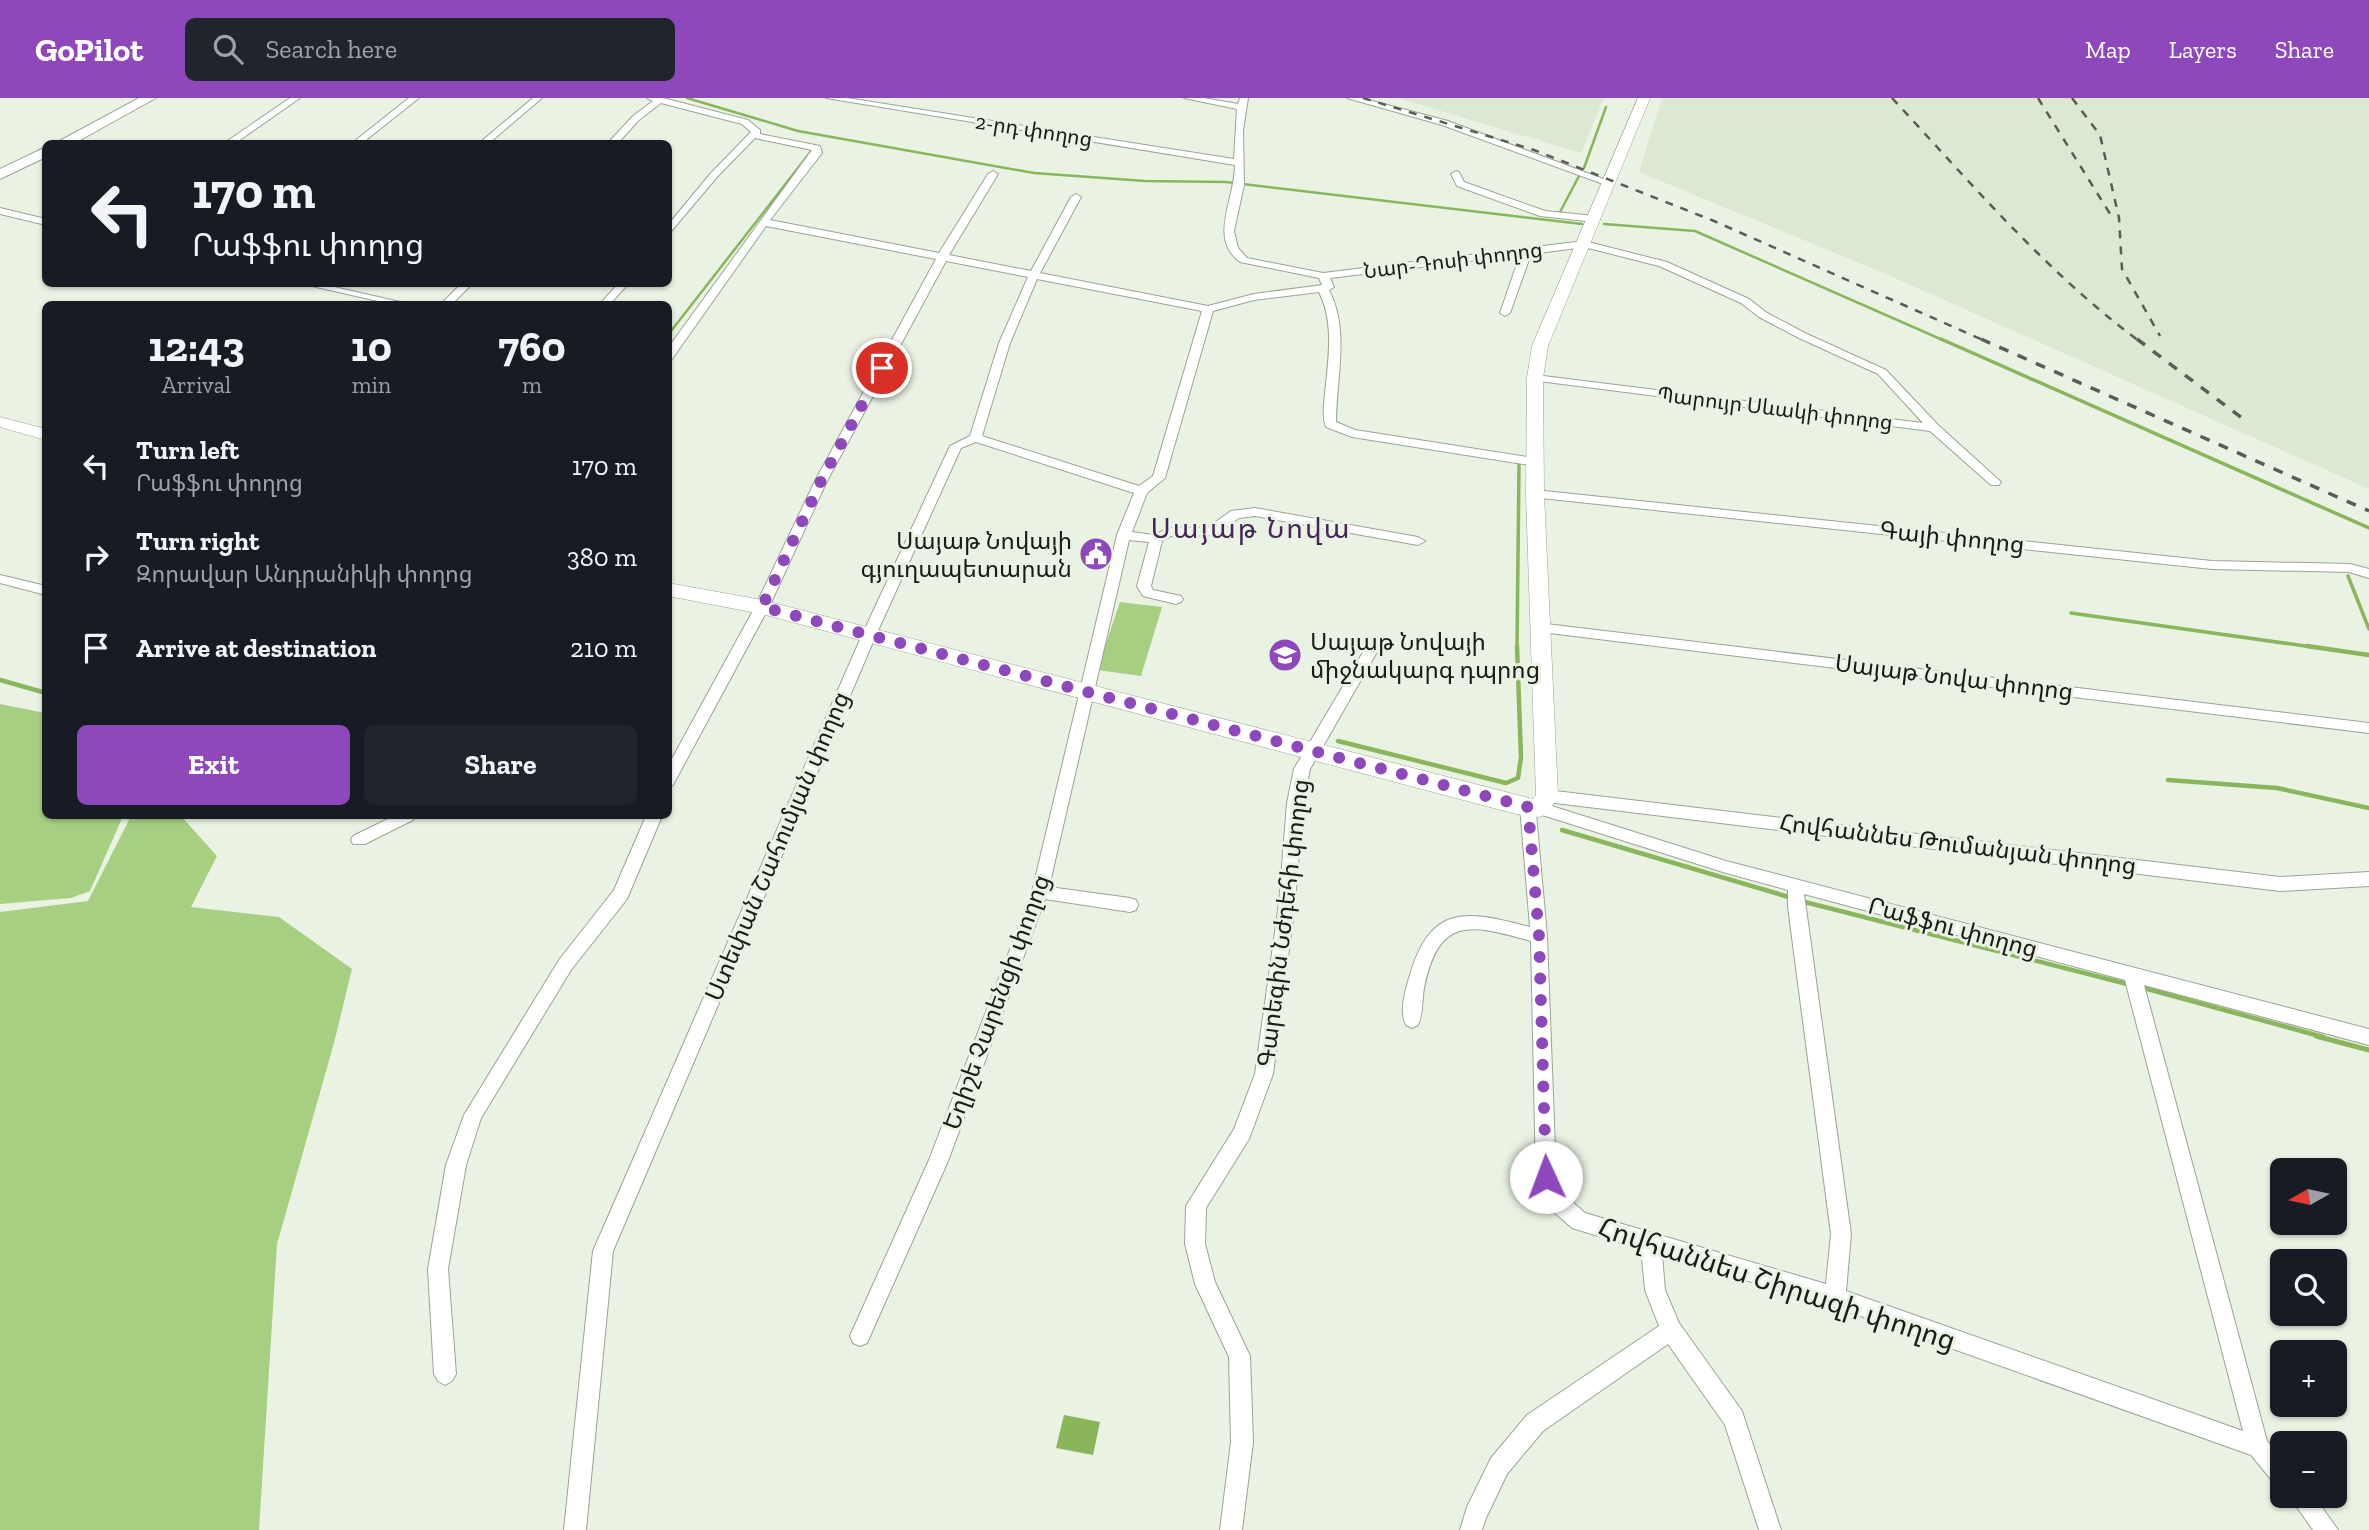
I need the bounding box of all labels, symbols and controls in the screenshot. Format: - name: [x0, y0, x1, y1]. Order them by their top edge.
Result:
- search box: [185, 18, 675, 81]
- text: GoPilot: [35, 30, 143, 69]
- icon: search: [209, 30, 247, 68]
- text: Search here: [265, 33, 397, 65]
- text: Map: [2085, 35, 2131, 64]
- text: Layers: [2169, 35, 2237, 64]
- text: Share: [2275, 35, 2334, 64]
- street label: 2-րդ փողոց: [974, 108, 1094, 152]
- text: 170 m: [192, 162, 315, 221]
- icon: left: [77, 168, 168, 259]
- text: Րաֆֆու փողոց: [192, 226, 424, 264]
- street label: Նար-Դոսի փողոց: [1362, 237, 1544, 283]
- text: 12:43: [148, 321, 245, 372]
- text: 10: [351, 321, 392, 372]
- text: 760: [498, 321, 566, 372]
- pin: [852, 338, 912, 398]
- icon: arrive: [863, 349, 901, 387]
- text: Arrival: [162, 371, 231, 399]
- text: min: [352, 371, 391, 399]
- text: m: [522, 371, 542, 399]
- street label: Պարույր Սևակի փողոց: [1656, 381, 1894, 435]
- text: Turn left: [136, 434, 239, 466]
- icon: left: [77, 447, 115, 485]
- text: 170 m: [572, 450, 637, 482]
- text: Րաֆֆու փողոց: [136, 469, 303, 497]
- district label: Սայաթ Նովա: [1150, 512, 1352, 545]
- street label: Գայի փողոց: [1878, 515, 2026, 559]
- text: Turn right: [136, 525, 259, 557]
- place label: Սայաթ Նովայի գյուղապետարան: [861, 526, 1072, 583]
- public building icon: Սայաթ Նովայի գյուղապետարան: [1077, 535, 1115, 573]
- icon: right: [77, 538, 115, 576]
- text: 380 m: [567, 541, 637, 573]
- text: Զորավար Անդրանիկի փողոց: [136, 560, 472, 588]
- place label: Սայաթ Նովայի միջնակարգ դպրոց: [1310, 627, 1540, 684]
- icon: arrive: [77, 629, 115, 667]
- text: Arrive at destination: [136, 632, 376, 664]
- text: 210 m: [570, 632, 637, 664]
- school or university icon: Սայաթ Նովայի միջնակարգ դպրոց: [1266, 636, 1304, 674]
- street label: Սայաթ Նովա փողոց: [1833, 648, 2075, 706]
- street label: Ստեփան Շահումյան փողոց: [699, 687, 855, 1005]
- button: Exit: [77, 725, 350, 805]
- button: Share: [364, 725, 637, 805]
- street label: Գարեգին Նժդեհի փողոց: [1251, 777, 1315, 1069]
- street label: Հովհաննես Թումանյան փողոց: [1778, 808, 2138, 880]
- street label: Եղիշե Չարենցի փողոց: [936, 870, 1056, 1134]
- street label: Րաֆֆու փողոց: [1865, 890, 2041, 964]
- position arrow: [1509, 1140, 1583, 1214]
- north arrow: [2270, 1158, 2347, 1236]
- map controls: [2270, 1158, 2347, 1508]
- street label: Հովհաննես Շիրազի փողոց: [1594, 1211, 1960, 1357]
- button: search: [2270, 1249, 2347, 1326]
- button: +: [2270, 1340, 2347, 1417]
- button: −: [2270, 1431, 2347, 1508]

